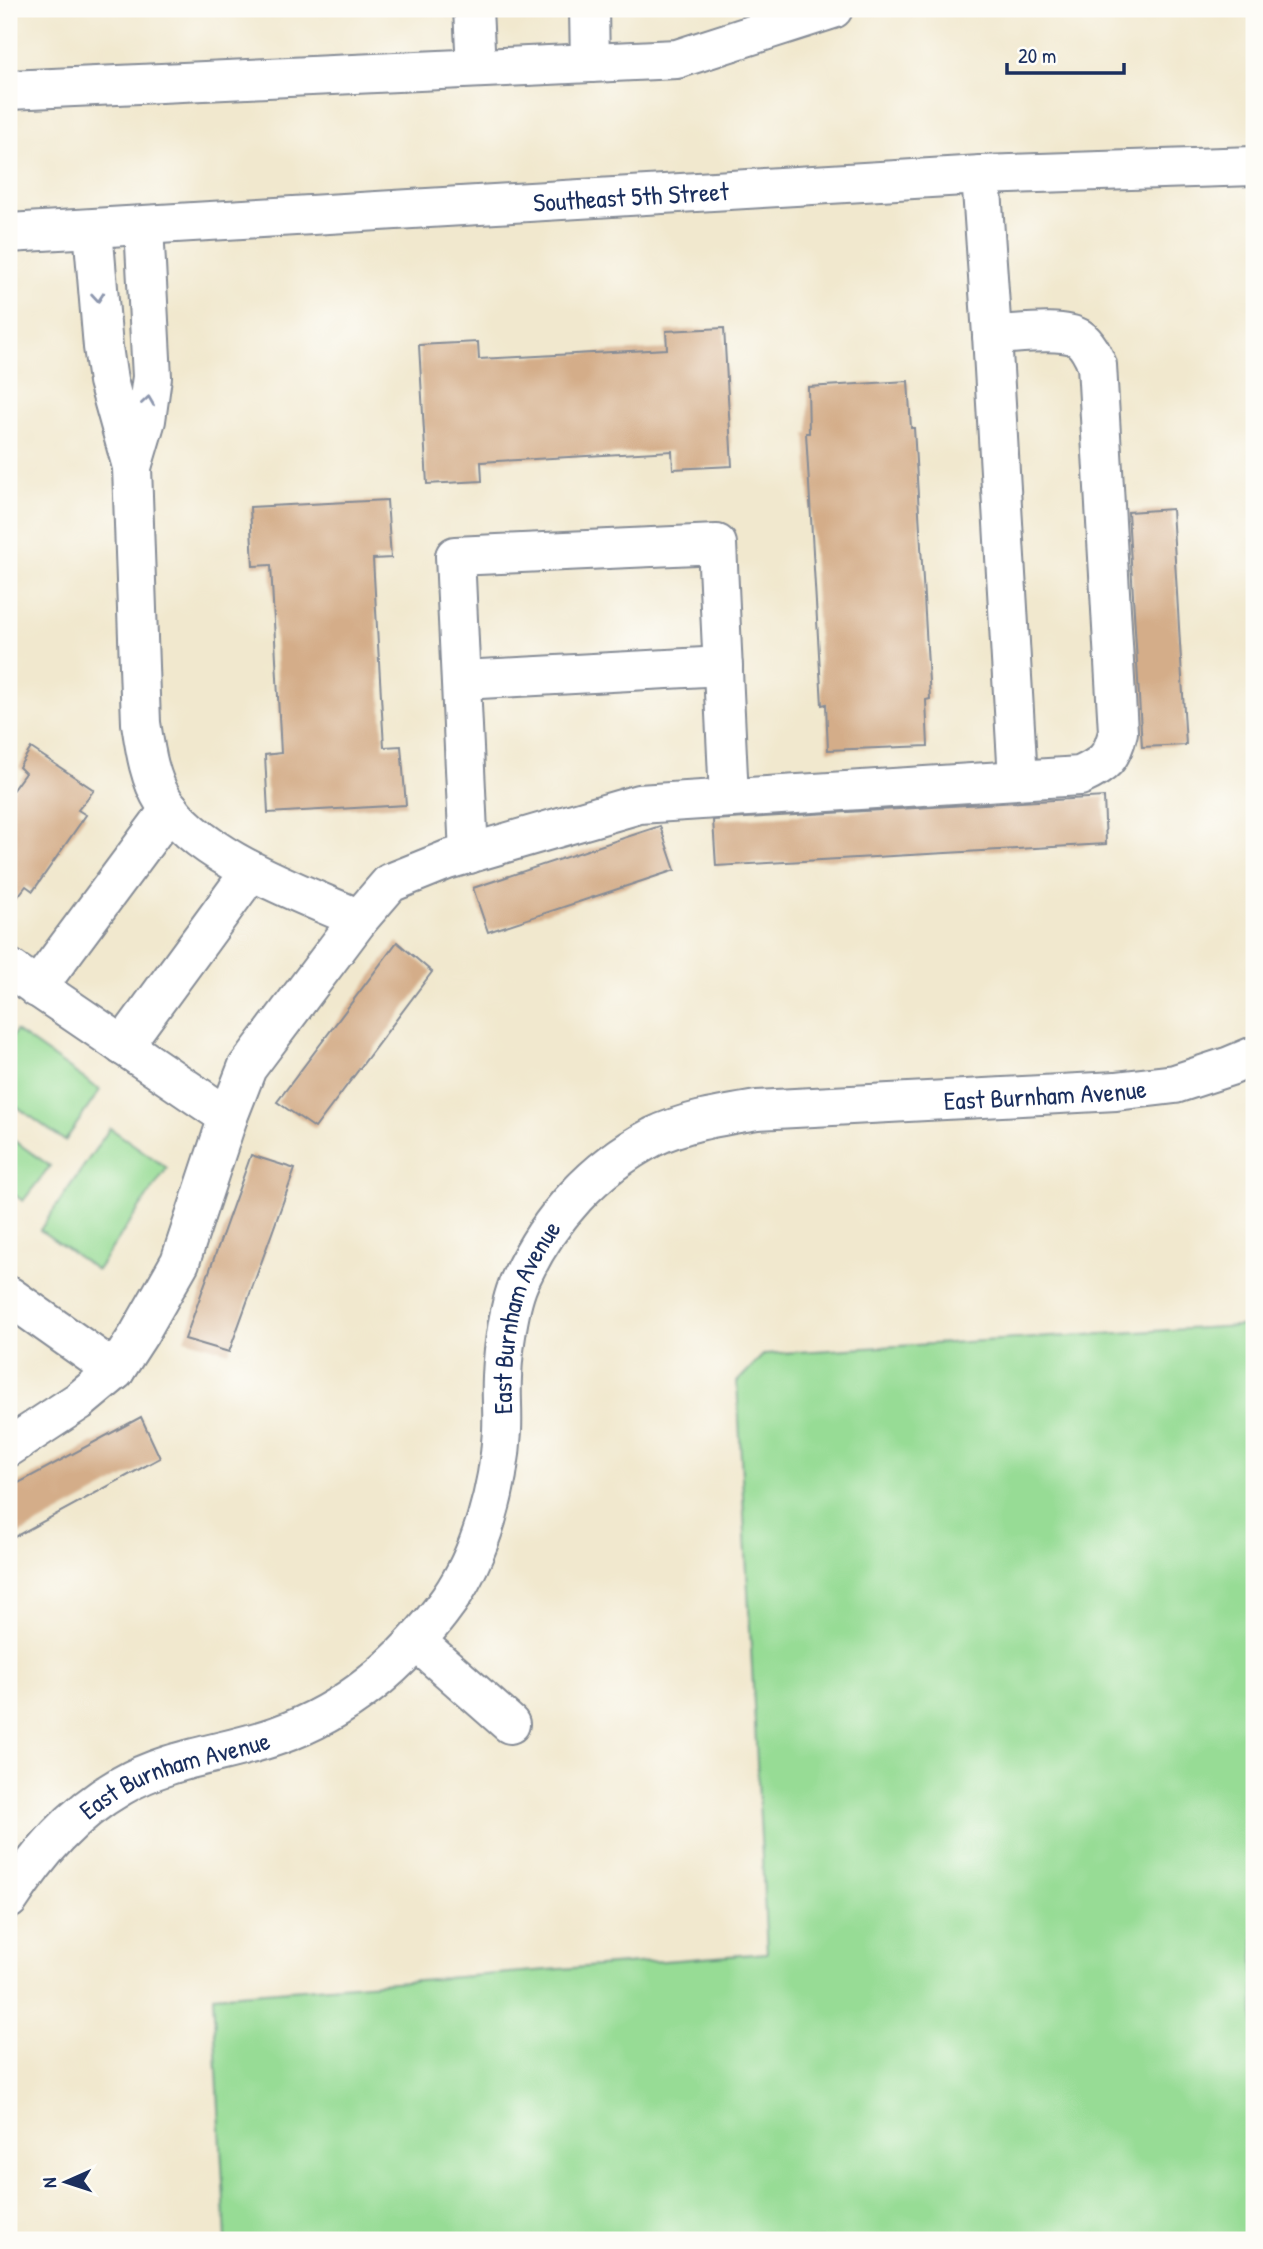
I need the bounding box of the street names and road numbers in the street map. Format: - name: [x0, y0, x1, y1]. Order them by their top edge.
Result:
- street label: Southeast 5th Street: [532, 173, 731, 219]
- street label: East Burnham Avenue: [943, 1070, 1148, 1118]
- street label: East Burnham Avenue: [484, 1213, 568, 1415]
- street label: East Burnham Avenue: [71, 1722, 274, 1827]

